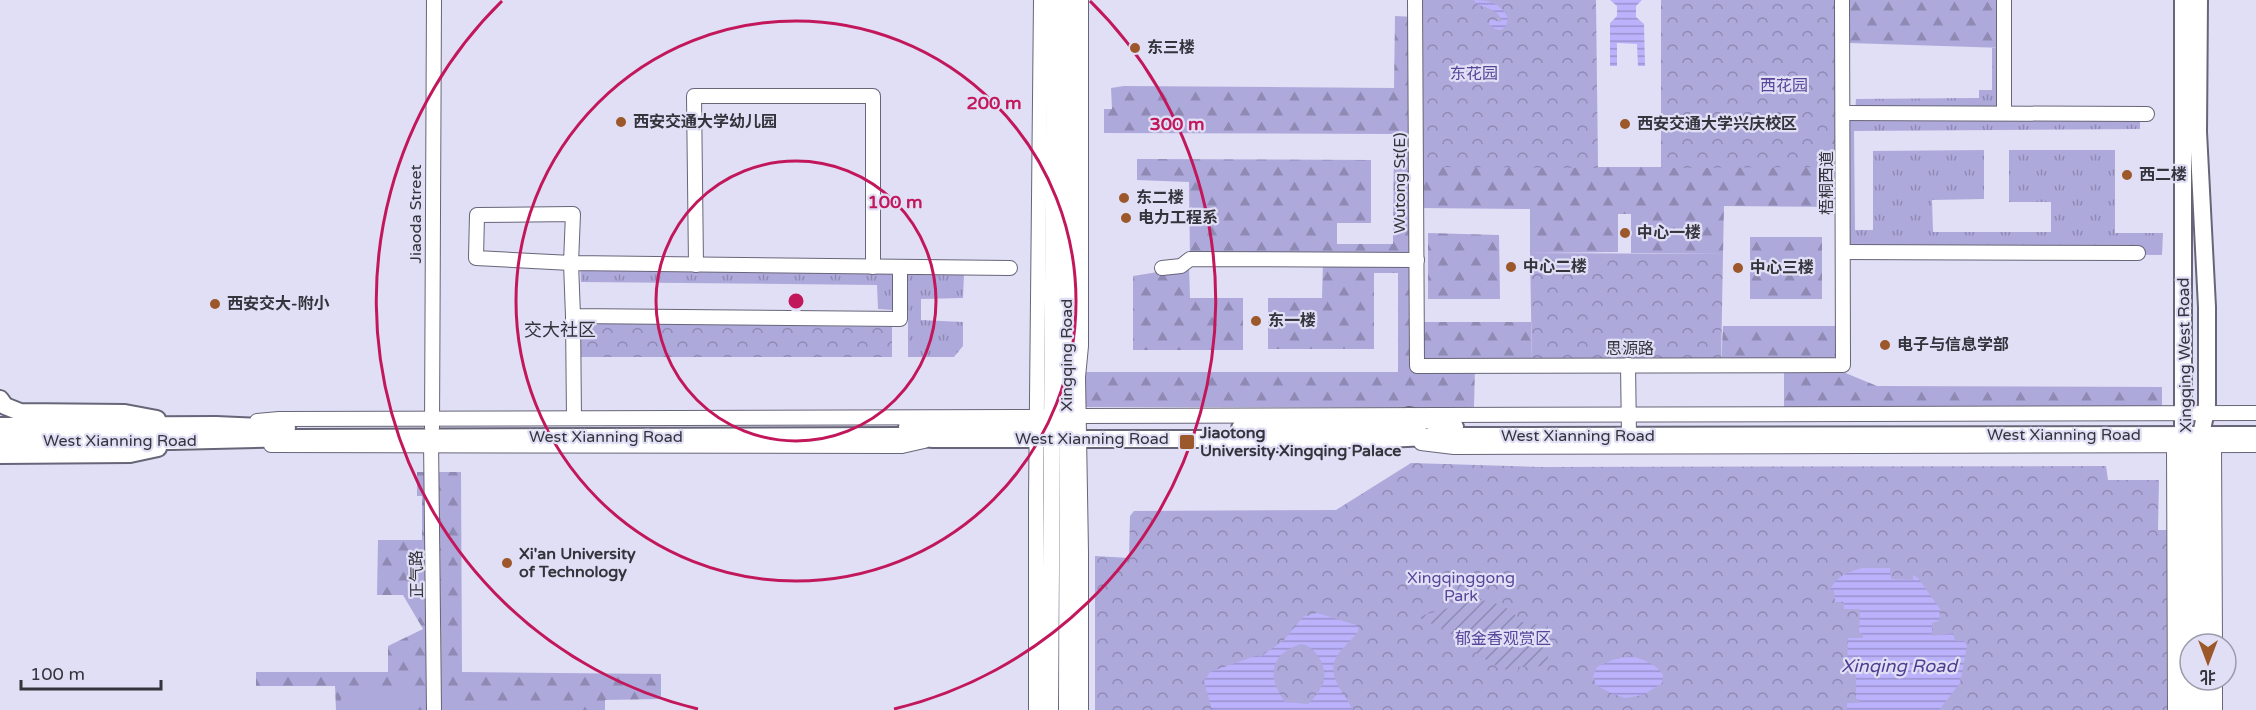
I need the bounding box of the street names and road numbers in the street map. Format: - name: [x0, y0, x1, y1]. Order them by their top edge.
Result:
- street label: Wutong St(E): [1390, 132, 1410, 234]
- street label: 梧桐西道: [1817, 151, 1837, 215]
- street label: Jiaoda Street: [406, 164, 426, 264]
- street label: Xingqing West Road: [2174, 277, 2196, 433]
- street label: Xingqing Road: [1057, 299, 1077, 411]
- street label: 思源路: [1606, 339, 1654, 359]
- street label: West Xianning Road: [1987, 425, 2141, 445]
- street label: West Xianning Road: [1501, 426, 1655, 446]
- street label: West Xianning Road: [529, 427, 683, 447]
- street label: West Xianning Road: [1015, 429, 1169, 449]
- street label: West Xianning Road: [43, 431, 197, 451]
- street label: 正气路: [407, 550, 427, 598]

